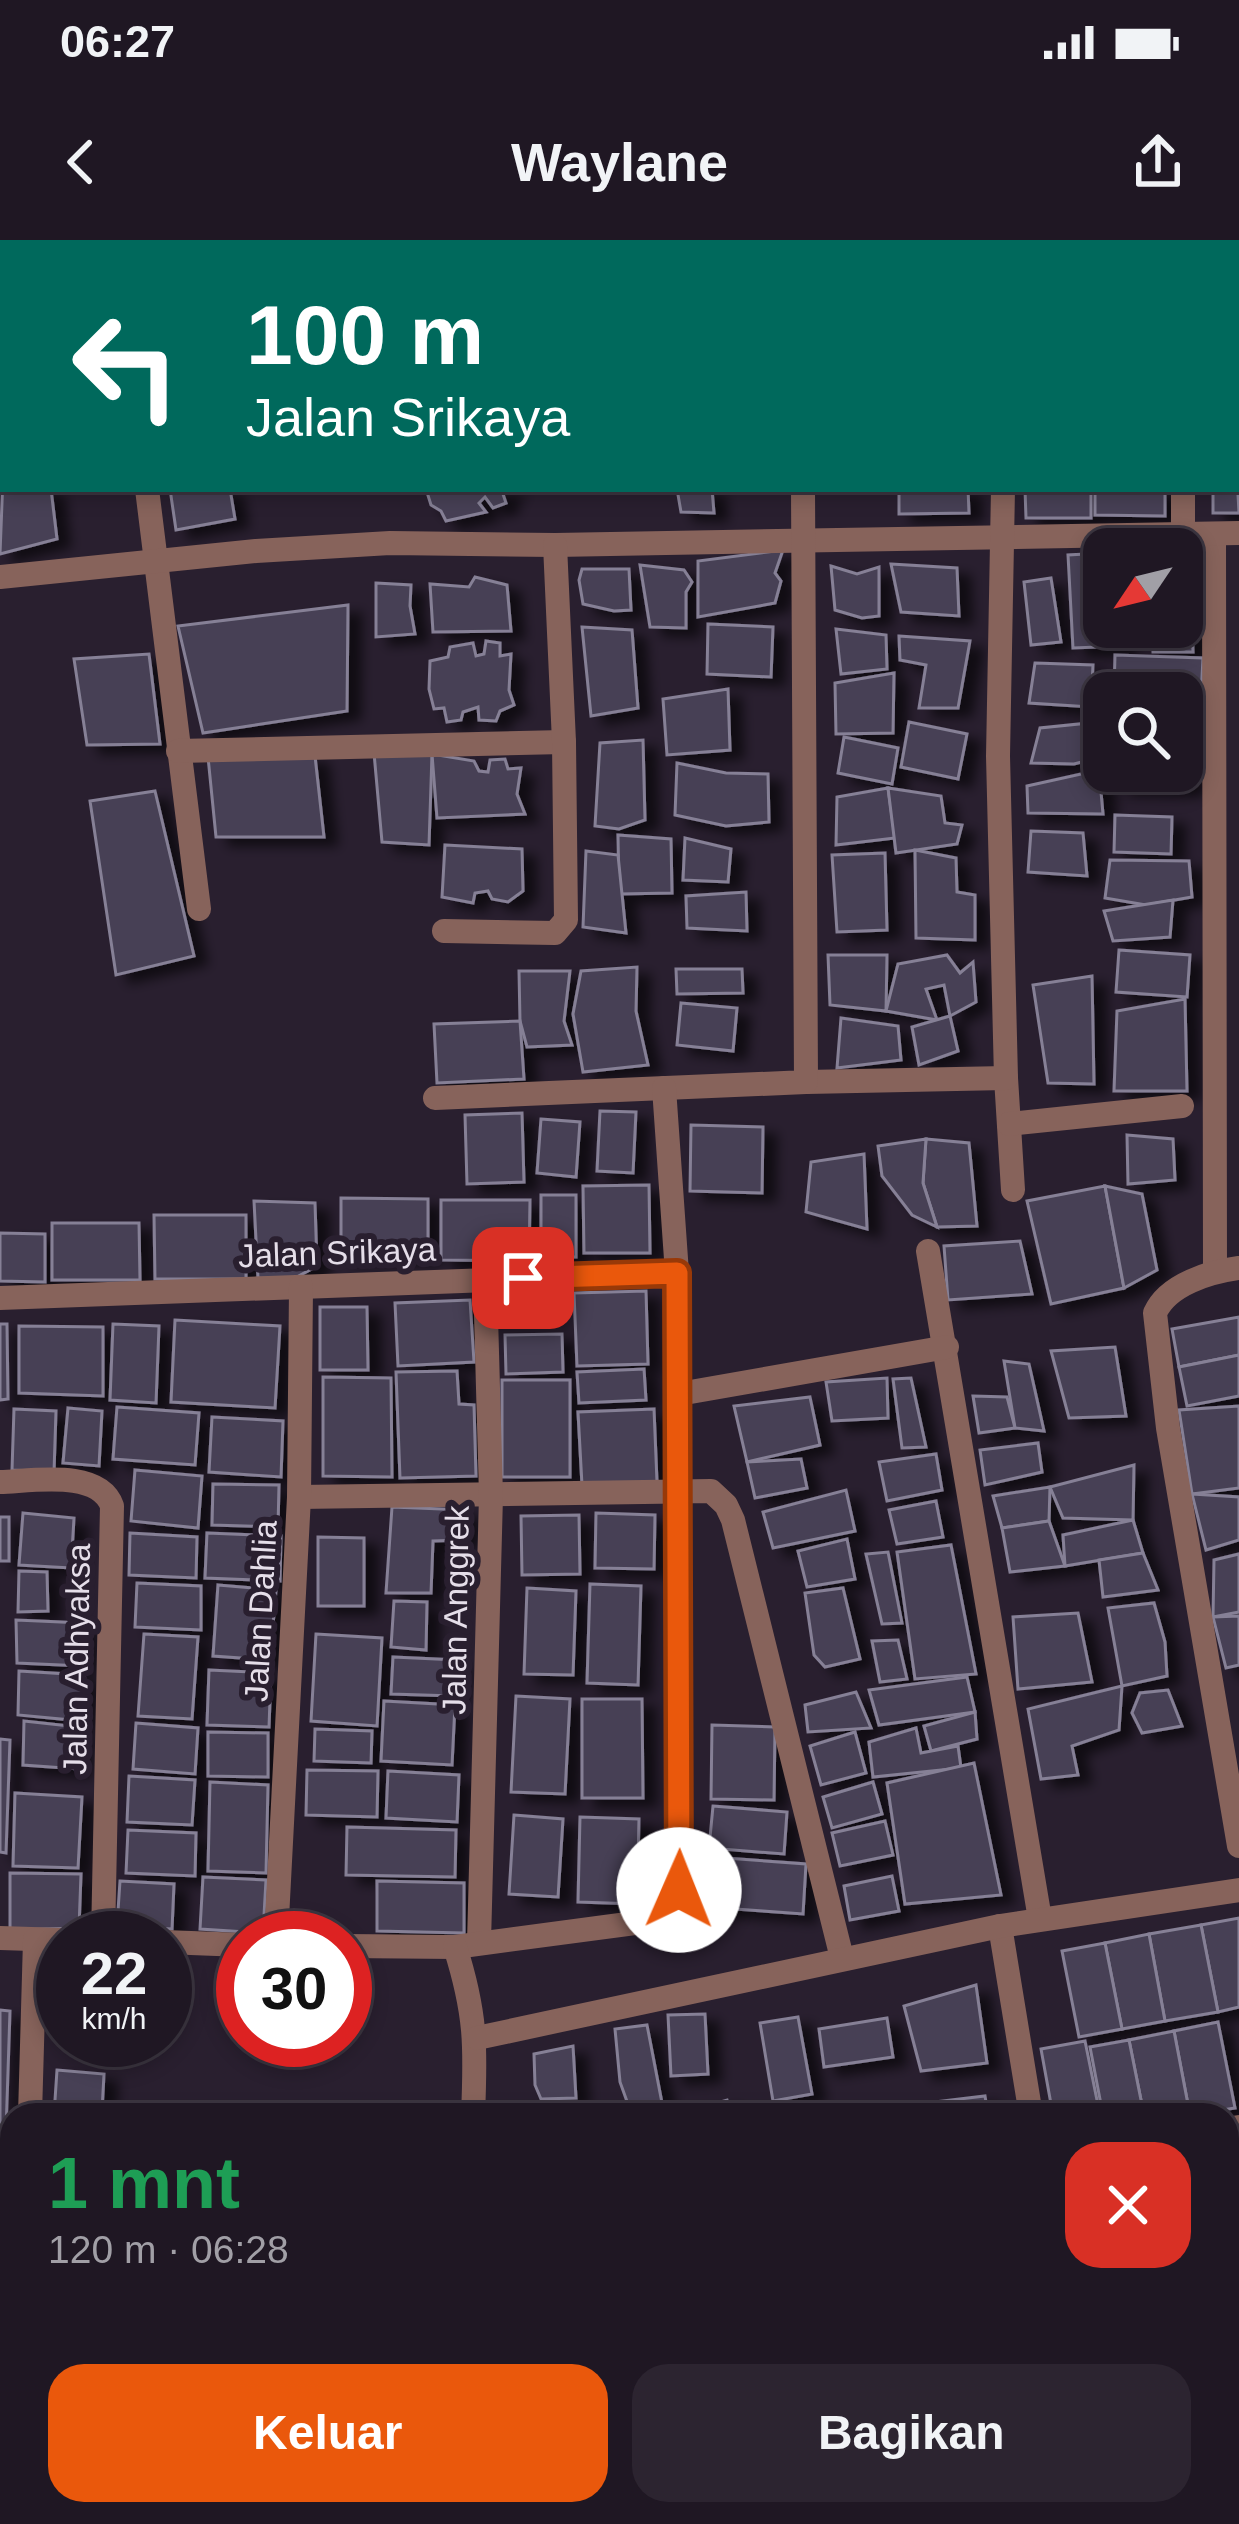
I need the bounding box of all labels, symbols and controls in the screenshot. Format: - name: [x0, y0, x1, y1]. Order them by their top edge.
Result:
- text: 06:27: [60, 16, 175, 67]
- icon: back: [48, 129, 114, 195]
- icon: share: [1125, 129, 1191, 195]
- text: Waylane: [511, 132, 728, 192]
- icon: left: [48, 288, 204, 444]
- text: 100 m: [246, 288, 484, 382]
- text: Jalan Srikaya: [246, 387, 570, 447]
- north arrow: [1083, 528, 1203, 648]
- map controls: [1083, 528, 1203, 792]
- button: search: [1083, 672, 1203, 792]
- pin: [472, 1227, 574, 1329]
- street label: Jalan Srikaya: [237, 1231, 437, 1274]
- icon: arrive: [490, 1245, 556, 1311]
- street label: Jalan Anggrek: [435, 1505, 476, 1715]
- street label: Jalan Dahlia: [237, 1519, 284, 1703]
- street label: Jalan Adhyaksa: [56, 1542, 97, 1775]
- position arrow: [616, 1827, 742, 1953]
- speed limit sign: 30: [216, 1911, 372, 2067]
- text: 22: [81, 1940, 147, 2007]
- text: km/h: [81, 2002, 147, 2035]
- button: close: [1065, 2142, 1191, 2268]
- text: 1 mnt: [48, 2143, 240, 2223]
- text: 120 m · 06:28: [48, 2228, 289, 2271]
- button: Keluar: [48, 2364, 608, 2502]
- button: Bagikan: [632, 2364, 1191, 2502]

